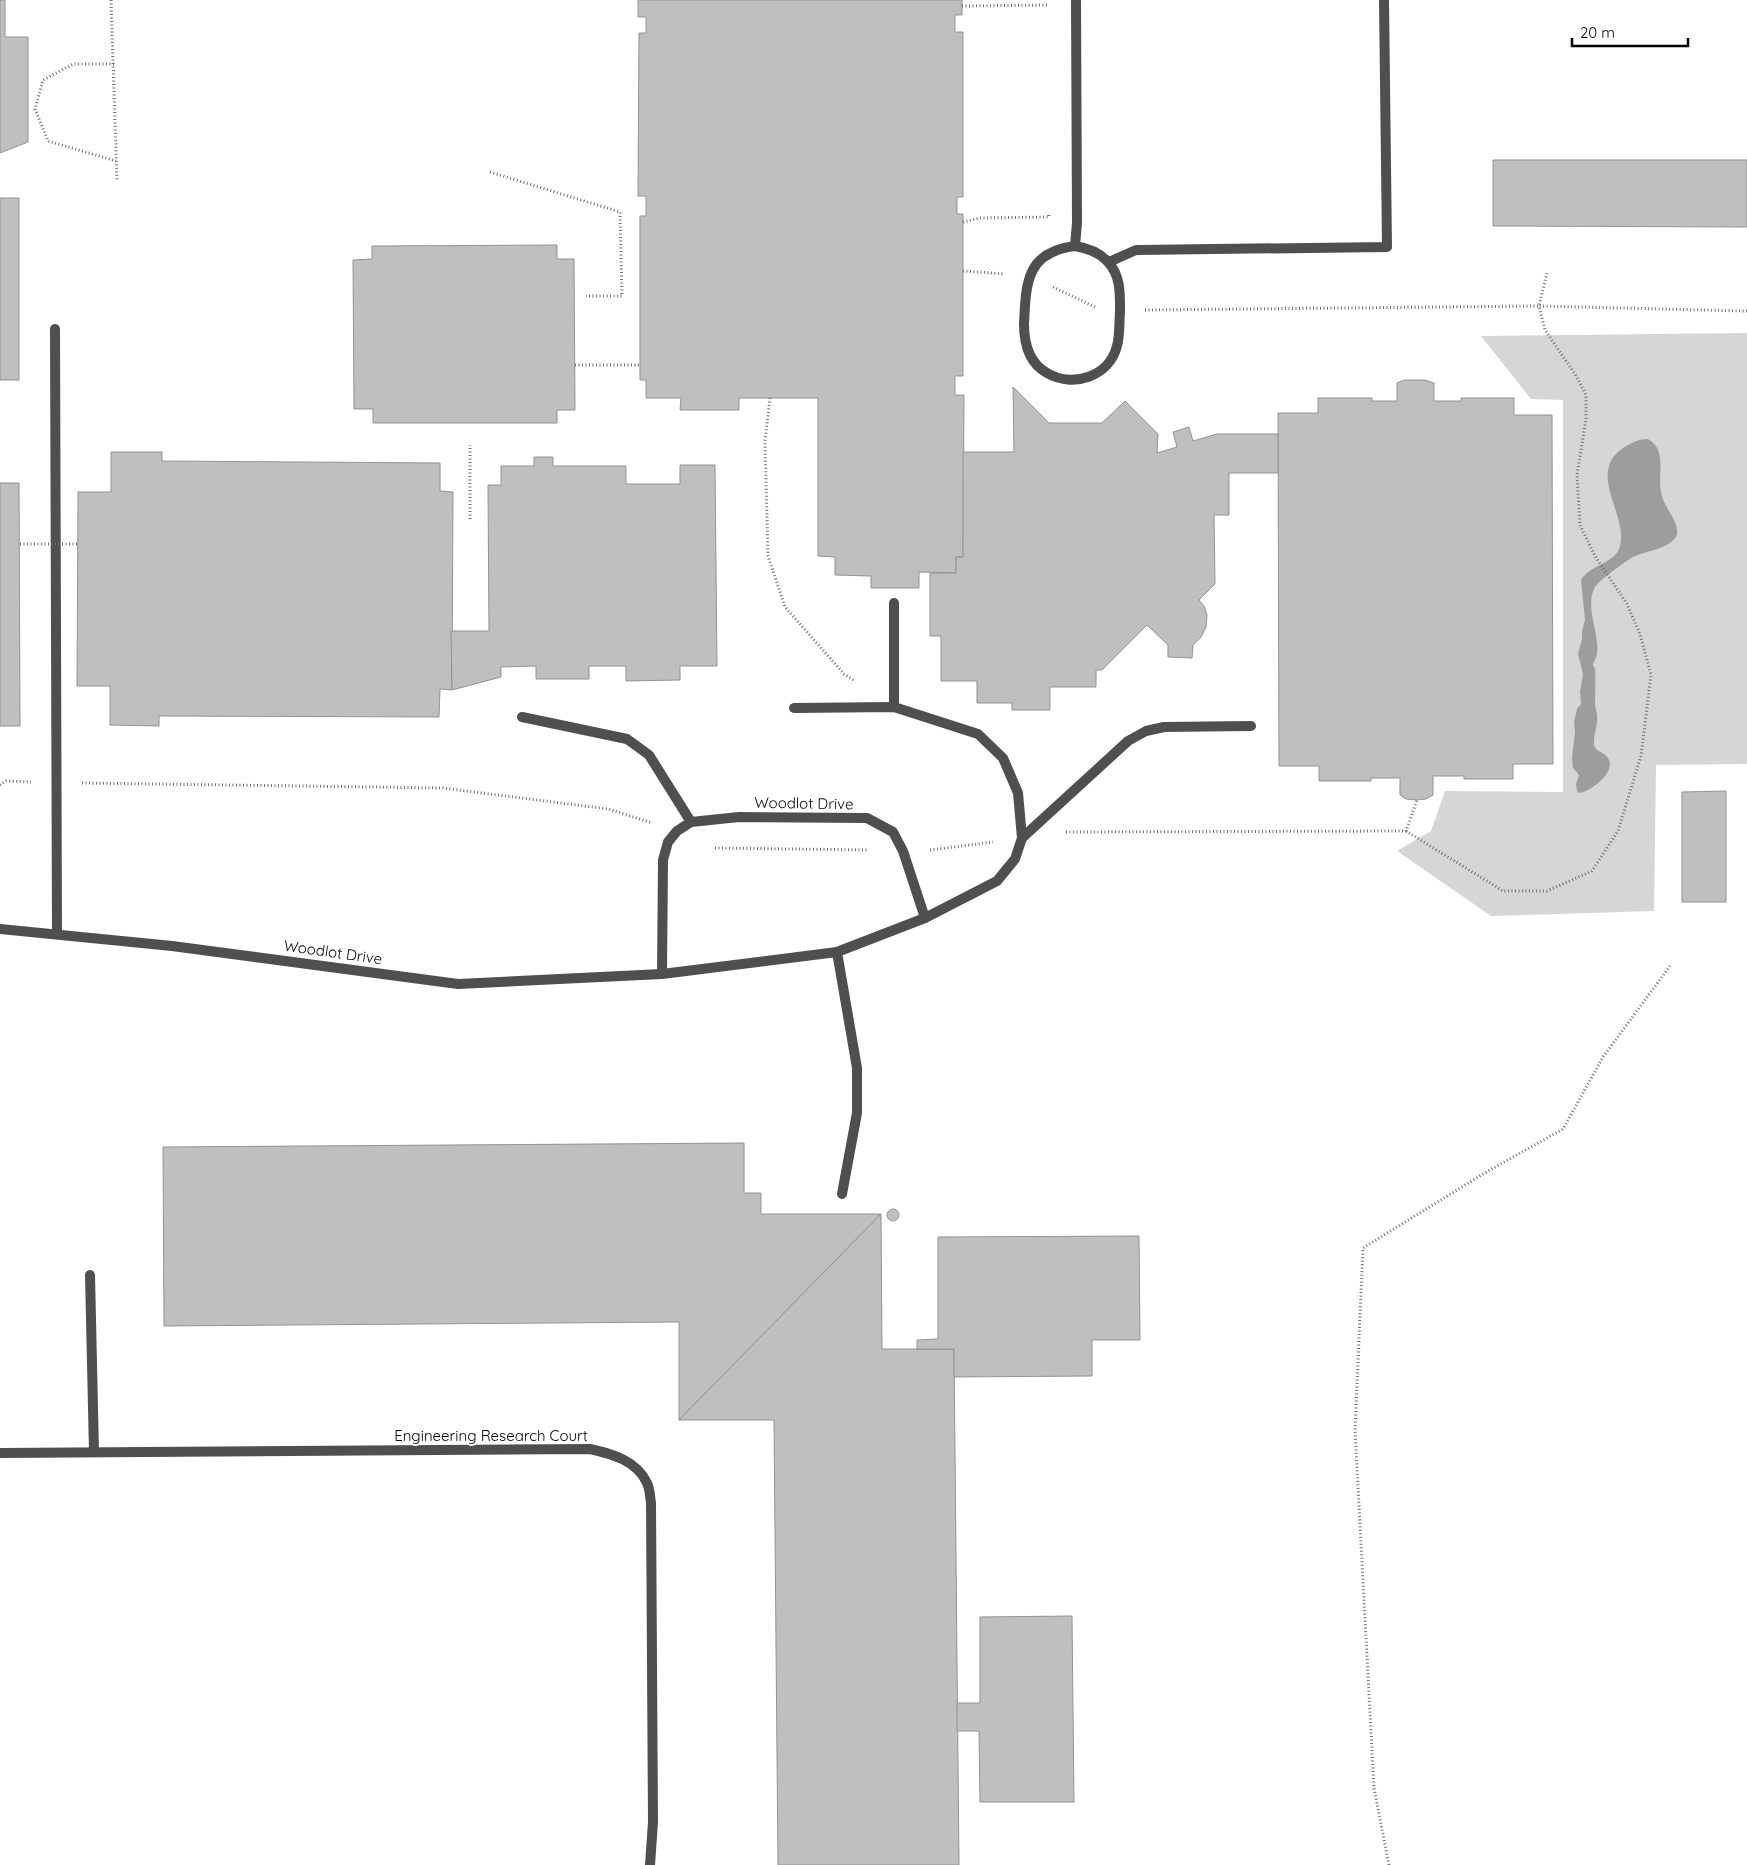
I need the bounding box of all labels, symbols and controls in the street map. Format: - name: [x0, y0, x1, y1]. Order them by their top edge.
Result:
- scale bar: [1572, 15, 1688, 47]
- text: 20 m: [1580, 23, 1615, 42]
- street label: Woodlot Drive: [754, 793, 854, 813]
- street label: Woodlot Drive: [283, 936, 383, 968]
- street label: Engineering Research Court: [394, 1426, 588, 1445]

